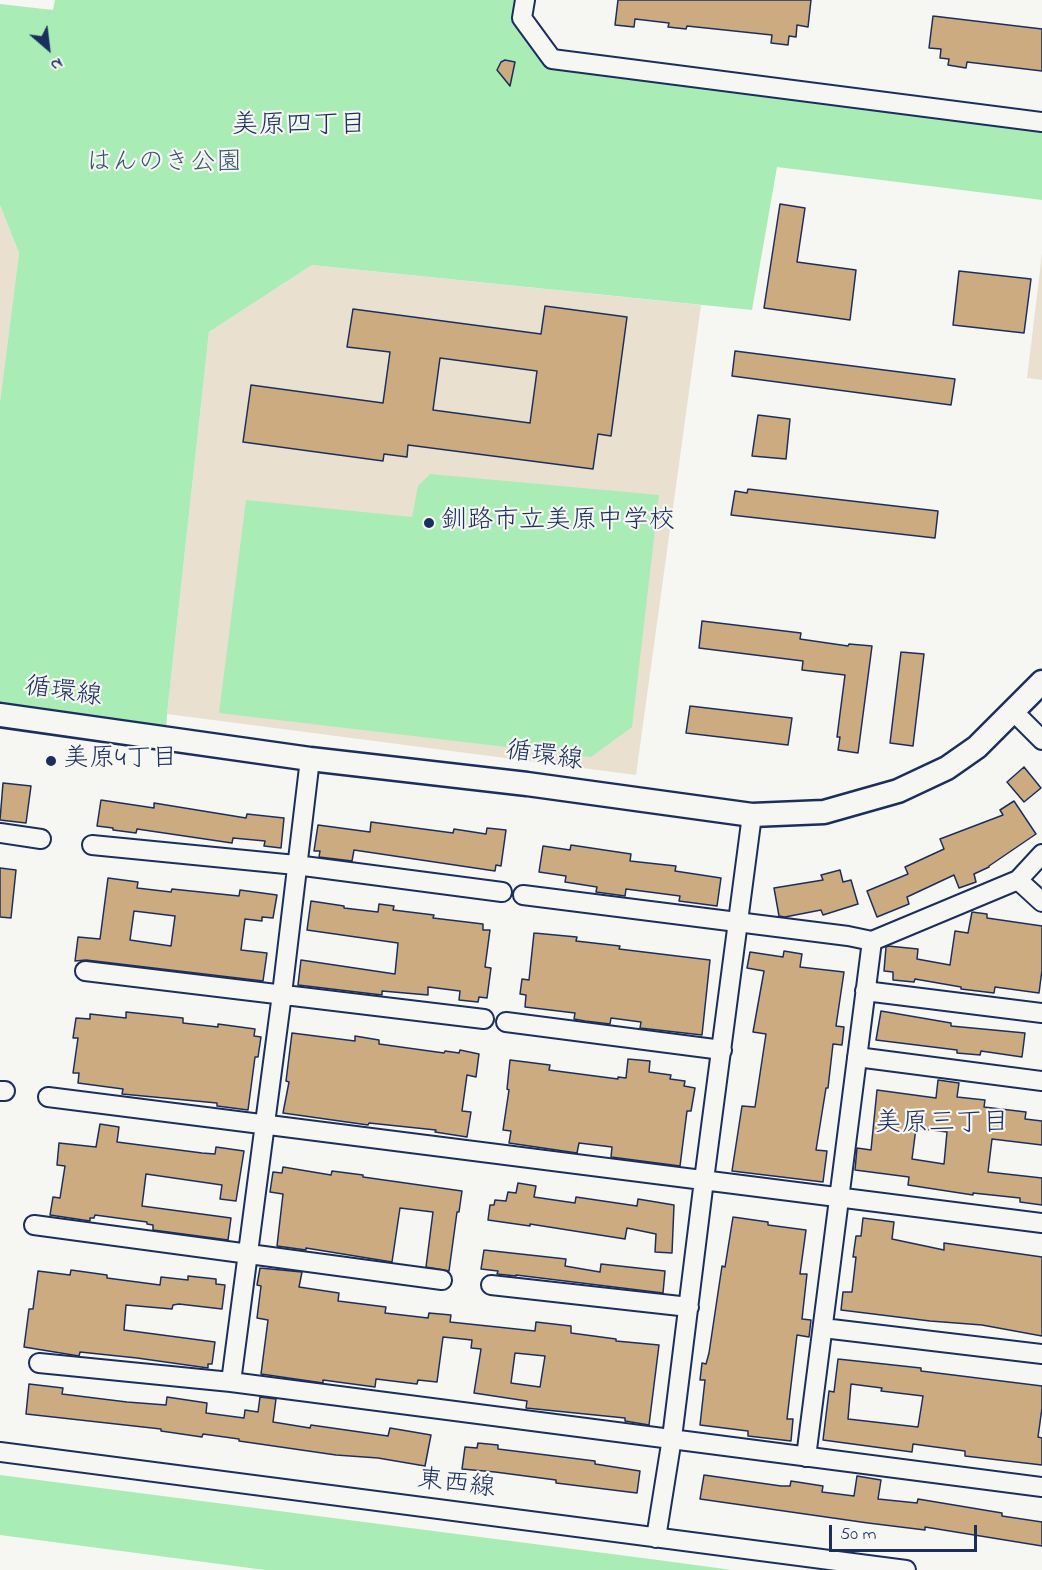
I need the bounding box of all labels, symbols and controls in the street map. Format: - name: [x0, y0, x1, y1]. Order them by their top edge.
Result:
- north arrow: [18, 18, 78, 78]
- text: N: [46, 51, 67, 77]
- district label: 美原四丁目: [232, 112, 366, 144]
- park label: はんのき公園: [86, 149, 242, 181]
- place label: 釧路市立美原中学校: [441, 507, 675, 539]
- marker: 釧路市立美原中学校: [422, 516, 436, 530]
- street label: 循環線: [22, 673, 104, 715]
- street label: 循環線: [503, 737, 585, 779]
- place label: 美原4丁目: [63, 745, 178, 777]
- marker: 美原4丁目: [44, 754, 58, 768]
- district label: 美原三丁目: [875, 1110, 1009, 1142]
- street label: 東西線: [415, 1466, 497, 1506]
- scale bar: [832, 1513, 980, 1551]
- text: 50 m: [840, 1522, 877, 1548]

